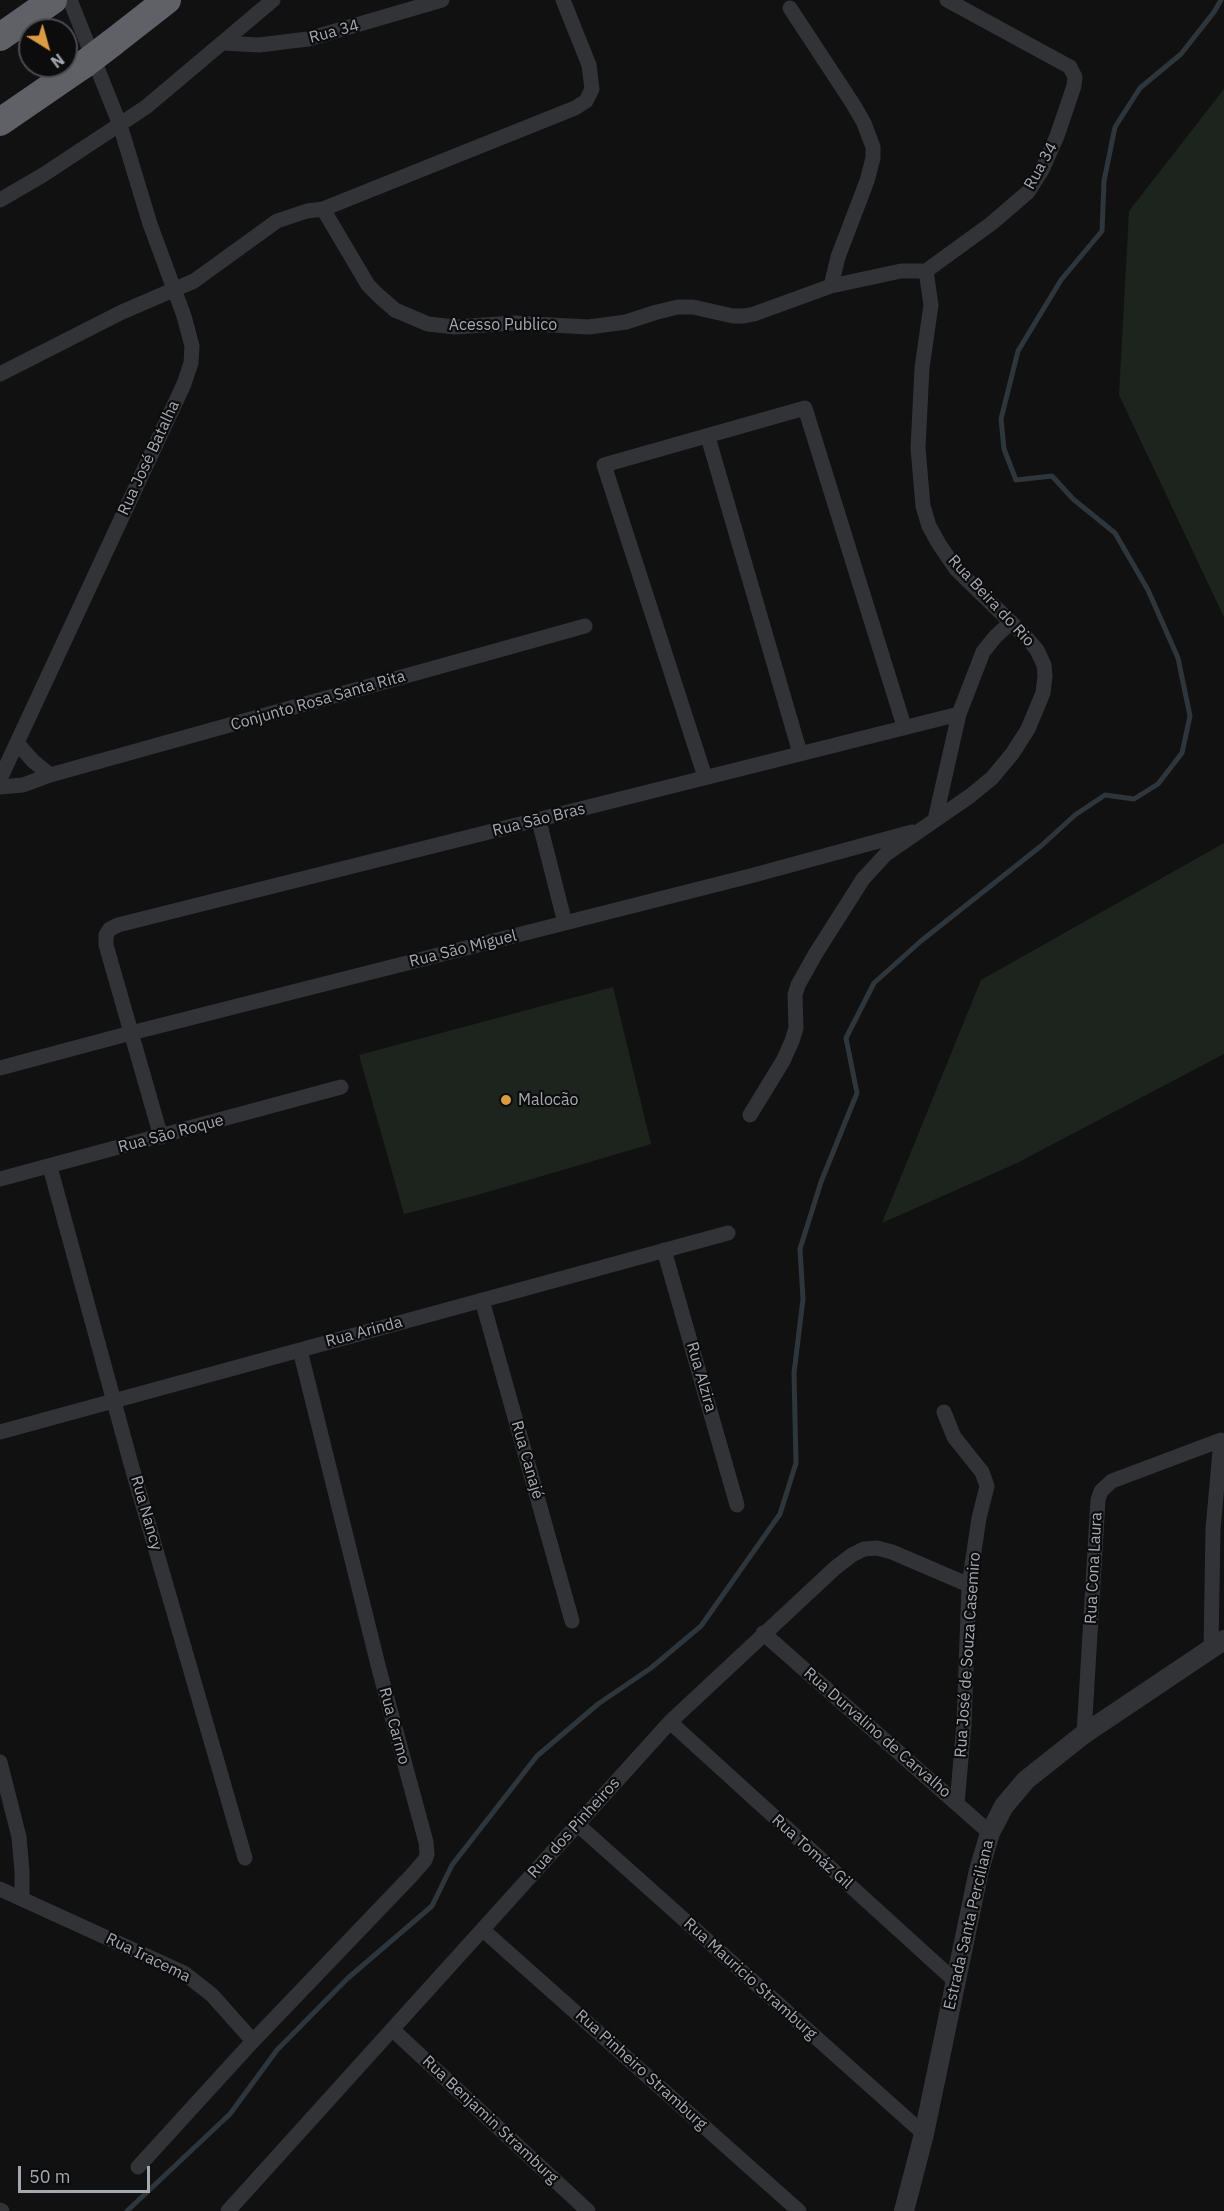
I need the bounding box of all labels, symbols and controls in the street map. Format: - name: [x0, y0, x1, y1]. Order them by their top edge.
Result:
- street label: Rua 34: [307, 16, 361, 48]
- north arrow: [18, 18, 78, 78]
- text: N: [47, 49, 68, 72]
- street label: Rua 34: [1020, 139, 1062, 193]
- street label: Acesso Publico: [449, 315, 557, 335]
- street label: Rua José Batalha: [114, 398, 184, 518]
- street label: Rua Beira do Rio: [944, 551, 1038, 651]
- street label: Conjunto Rosa Santa Rita: [228, 667, 408, 735]
- street label: Rua São Bras: [491, 799, 587, 841]
- street label: Rua São Miguel: [407, 926, 519, 972]
- place label: Malocão: [518, 1090, 578, 1110]
- marker: Malocão: [499, 1093, 513, 1107]
- street label: Rua São Roque: [116, 1111, 226, 1157]
- street label: Rua Arinda: [324, 1313, 404, 1351]
- street label: Rua Alzira: [682, 1340, 720, 1414]
- street label: Rua Canajé: [507, 1419, 547, 1501]
- street label: Rua Nancy: [126, 1474, 166, 1552]
- street label: Rua Cona Laura: [1081, 1512, 1107, 1624]
- street label: Rua José de Souza Casemiro: [951, 1552, 985, 1758]
- street label: Rua Durvalino de Carvalho: [799, 1664, 955, 1802]
- street label: Rua Carmo: [375, 1685, 413, 1767]
- street label: Rua dos Pinheiros: [524, 1774, 624, 1882]
- street label: Rua Tomáz Gil: [768, 1811, 856, 1893]
- street label: Estrada Santa Perciliana: [940, 1838, 998, 2012]
- street label: Rua Mauricio Stramburg: [679, 1914, 821, 2044]
- street label: Rua Iracema: [103, 1929, 193, 1987]
- street label: Rua Pinheiro Stramburg: [571, 2006, 711, 2134]
- street label: Rua Benjamin Stramburg: [418, 2052, 562, 2188]
- scale bar: [21, 2154, 153, 2192]
- text: 50 m: [29, 2165, 71, 2188]

